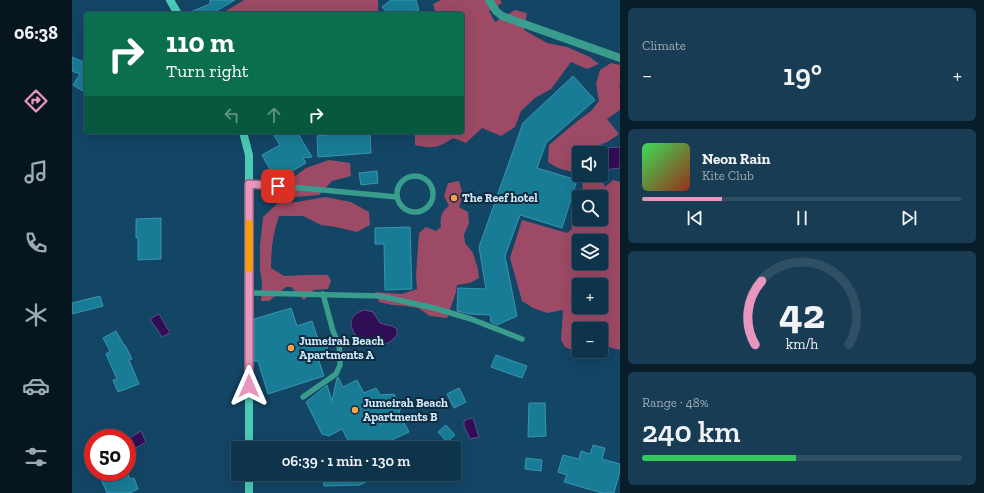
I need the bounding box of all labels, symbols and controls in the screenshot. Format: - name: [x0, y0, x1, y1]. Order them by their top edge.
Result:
- text: 06:38: [14, 22, 58, 44]
- text: 110 m: [166, 26, 235, 59]
- icon: right: [100, 28, 152, 80]
- text: Climate: [642, 38, 686, 53]
- text: 19°: [783, 57, 822, 93]
- text: Turn right: [166, 60, 248, 82]
- text: −: [642, 62, 652, 89]
- text: +: [953, 62, 962, 89]
- icon: directions: [22, 87, 50, 115]
- icon: left: [221, 104, 243, 126]
- icon: ahead: [263, 104, 285, 126]
- icon: right: [305, 104, 327, 126]
- map controls: [572, 146, 608, 358]
- button: sound: [572, 146, 608, 182]
- text: Neon Rain: [702, 150, 770, 168]
- icon: music: [22, 158, 50, 186]
- text: Kite Club: [702, 168, 754, 183]
- pin: [261, 169, 295, 203]
- icon: arrive: [267, 175, 289, 197]
- button: search: [572, 190, 608, 226]
- place label: The Reef hotel: [462, 191, 538, 205]
- marker: The Reef hotel: [449, 193, 459, 203]
- icon: previous: [684, 207, 706, 229]
- icon: pause: [791, 207, 813, 229]
- icon: next: [898, 207, 920, 229]
- icon: phone: [22, 229, 50, 257]
- button: layers: [572, 234, 608, 270]
- button: +: [572, 278, 608, 314]
- text: 42: [779, 289, 825, 339]
- icon: climate: [22, 301, 50, 329]
- button: −: [572, 322, 608, 358]
- place label: Jumeirah Beach Apartments A: [299, 334, 384, 362]
- text: km/h: [786, 336, 818, 353]
- marker: Jumeirah Beach Apartments A: [286, 343, 296, 353]
- position arrow: [228, 365, 270, 407]
- icon: car: [22, 372, 50, 400]
- text: Range · 48%: [642, 395, 709, 410]
- place label: Jumeirah Beach Apartments B: [363, 396, 448, 424]
- marker: Jumeirah Beach Apartments B: [350, 405, 360, 415]
- text: 240 km: [642, 414, 740, 450]
- speed limit sign: 50: [84, 429, 136, 481]
- icon: filters: [22, 443, 50, 471]
- text: 06:39 · 1 min · 130 m: [282, 452, 410, 470]

